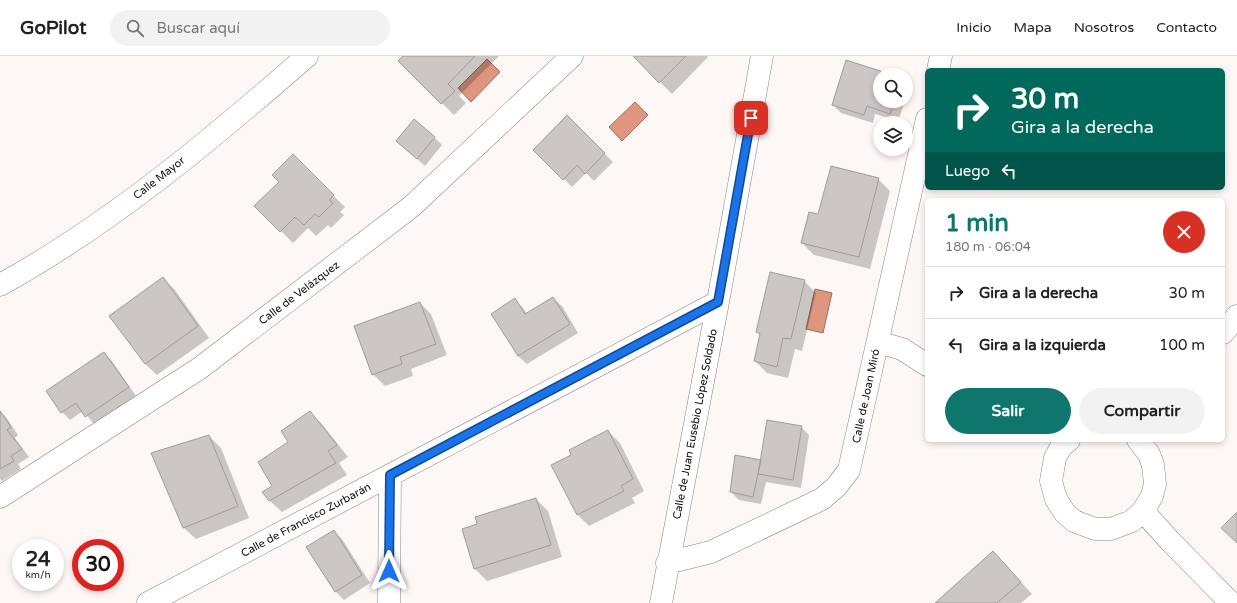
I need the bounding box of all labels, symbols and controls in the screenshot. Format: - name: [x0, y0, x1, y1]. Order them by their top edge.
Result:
- search box: [110, 10, 390, 46]
- text: GoPilot: [20, 17, 86, 39]
- icon: search: [124, 17, 146, 39]
- text: Buscar aquí: [156, 19, 240, 37]
- text: Inicio: [956, 19, 992, 36]
- text: Mapa: [1014, 19, 1052, 36]
- text: Nosotros: [1074, 19, 1134, 36]
- text: Contacto: [1156, 19, 1217, 36]
- map controls: [873, 68, 913, 156]
- button: search: [873, 68, 913, 108]
- text: 30 m: [1011, 82, 1079, 116]
- icon: right: [945, 84, 997, 136]
- pin: [734, 101, 768, 135]
- icon: arrive: [740, 107, 762, 129]
- button: layers: [873, 116, 913, 156]
- text: Gira a la derecha: [1011, 116, 1154, 138]
- street label: Calle Mayor: [131, 153, 188, 202]
- icon: left: [998, 160, 1020, 182]
- text: Luego: [945, 162, 990, 180]
- text: 1 min: [945, 209, 1009, 238]
- button: close: [1163, 211, 1205, 253]
- text: 180 m · 06:04: [945, 239, 1031, 255]
- street label: Calle de Velázquez: [256, 258, 342, 328]
- icon: right: [945, 282, 967, 304]
- text: Gira a la derecha: [979, 284, 1098, 302]
- text: 30 m: [1168, 284, 1205, 302]
- street label: Calle de Juan Eusebio López Soldado: [670, 327, 720, 520]
- icon: left: [945, 334, 967, 356]
- text: Gira a la izquierda: [979, 336, 1106, 354]
- text: 100 m: [1159, 336, 1205, 354]
- street label: Calle de Joan Miró: [850, 347, 882, 444]
- button: Salir: [945, 388, 1071, 434]
- button: Compartir: [1079, 388, 1205, 434]
- street label: Calle de Francisco Zurbarán: [239, 480, 373, 560]
- speed limit sign: 30: [72, 539, 124, 591]
- text: 24: [25, 548, 51, 572]
- position arrow: [368, 550, 410, 592]
- text: km/h: [25, 569, 51, 581]

